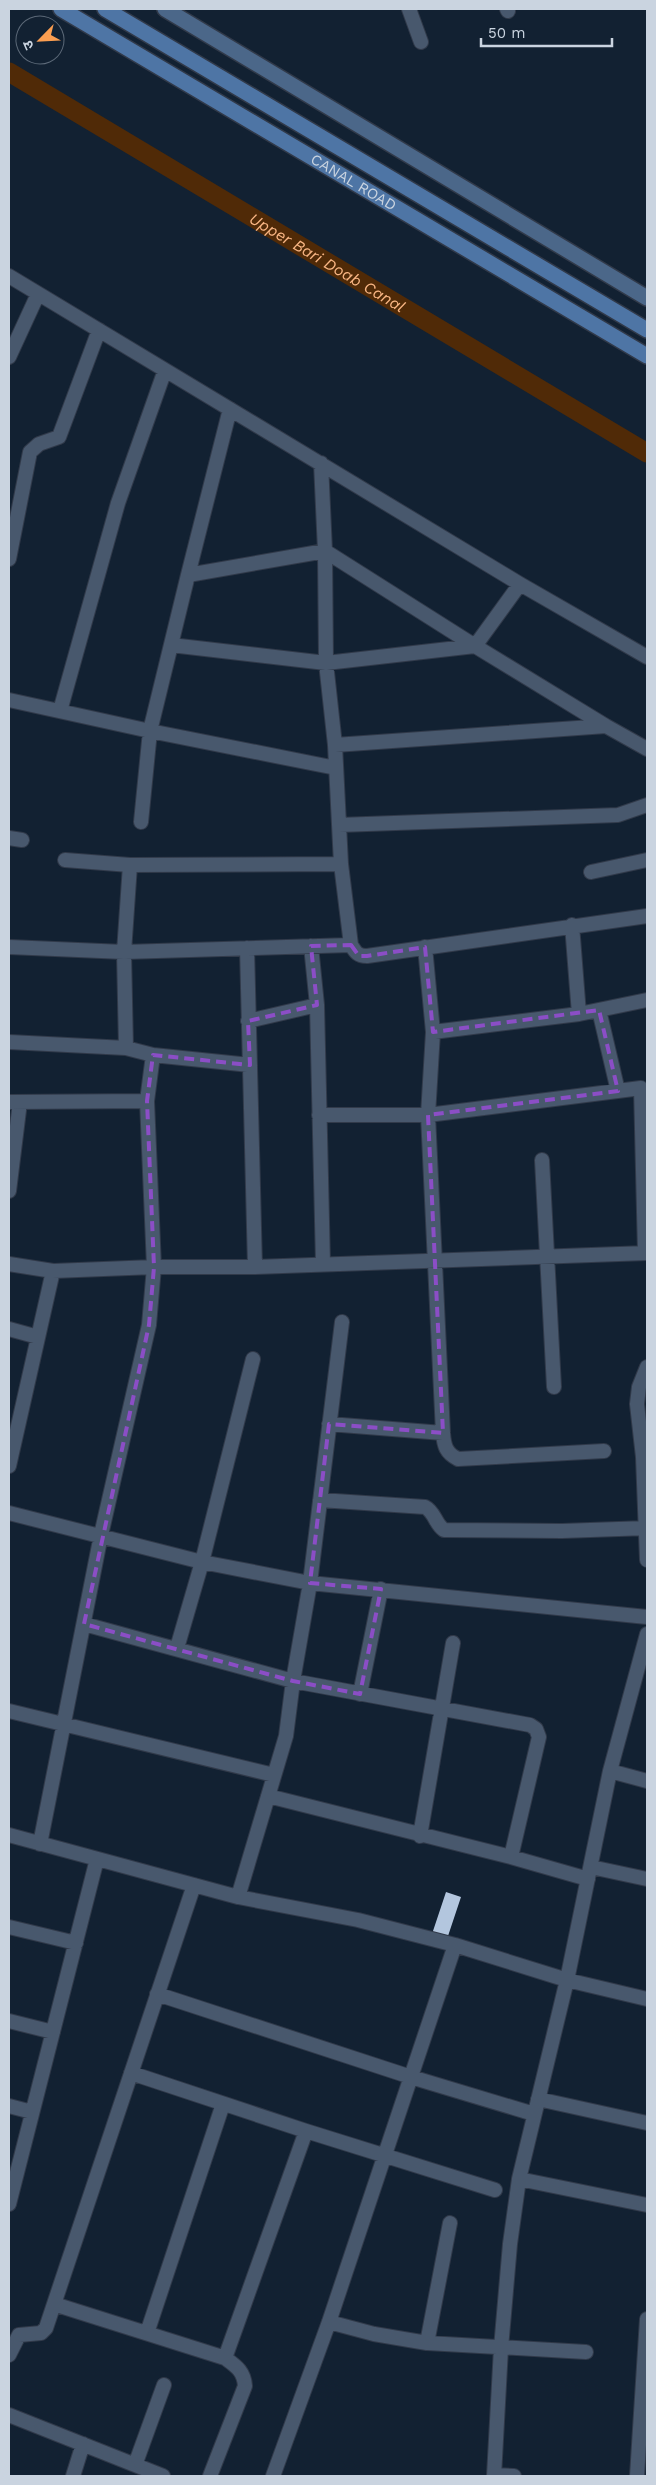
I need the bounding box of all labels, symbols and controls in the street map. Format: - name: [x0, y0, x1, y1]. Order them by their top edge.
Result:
- north arrow: [15, 15, 65, 65]
- scale bar: [481, 15, 612, 47]
- text: 50 m: [488, 24, 525, 42]
- text: उ: [19, 38, 37, 52]
- street label: CANAL ROAD: [308, 150, 400, 215]
- water label: Upper Bari Doab Canal: [246, 209, 409, 316]

